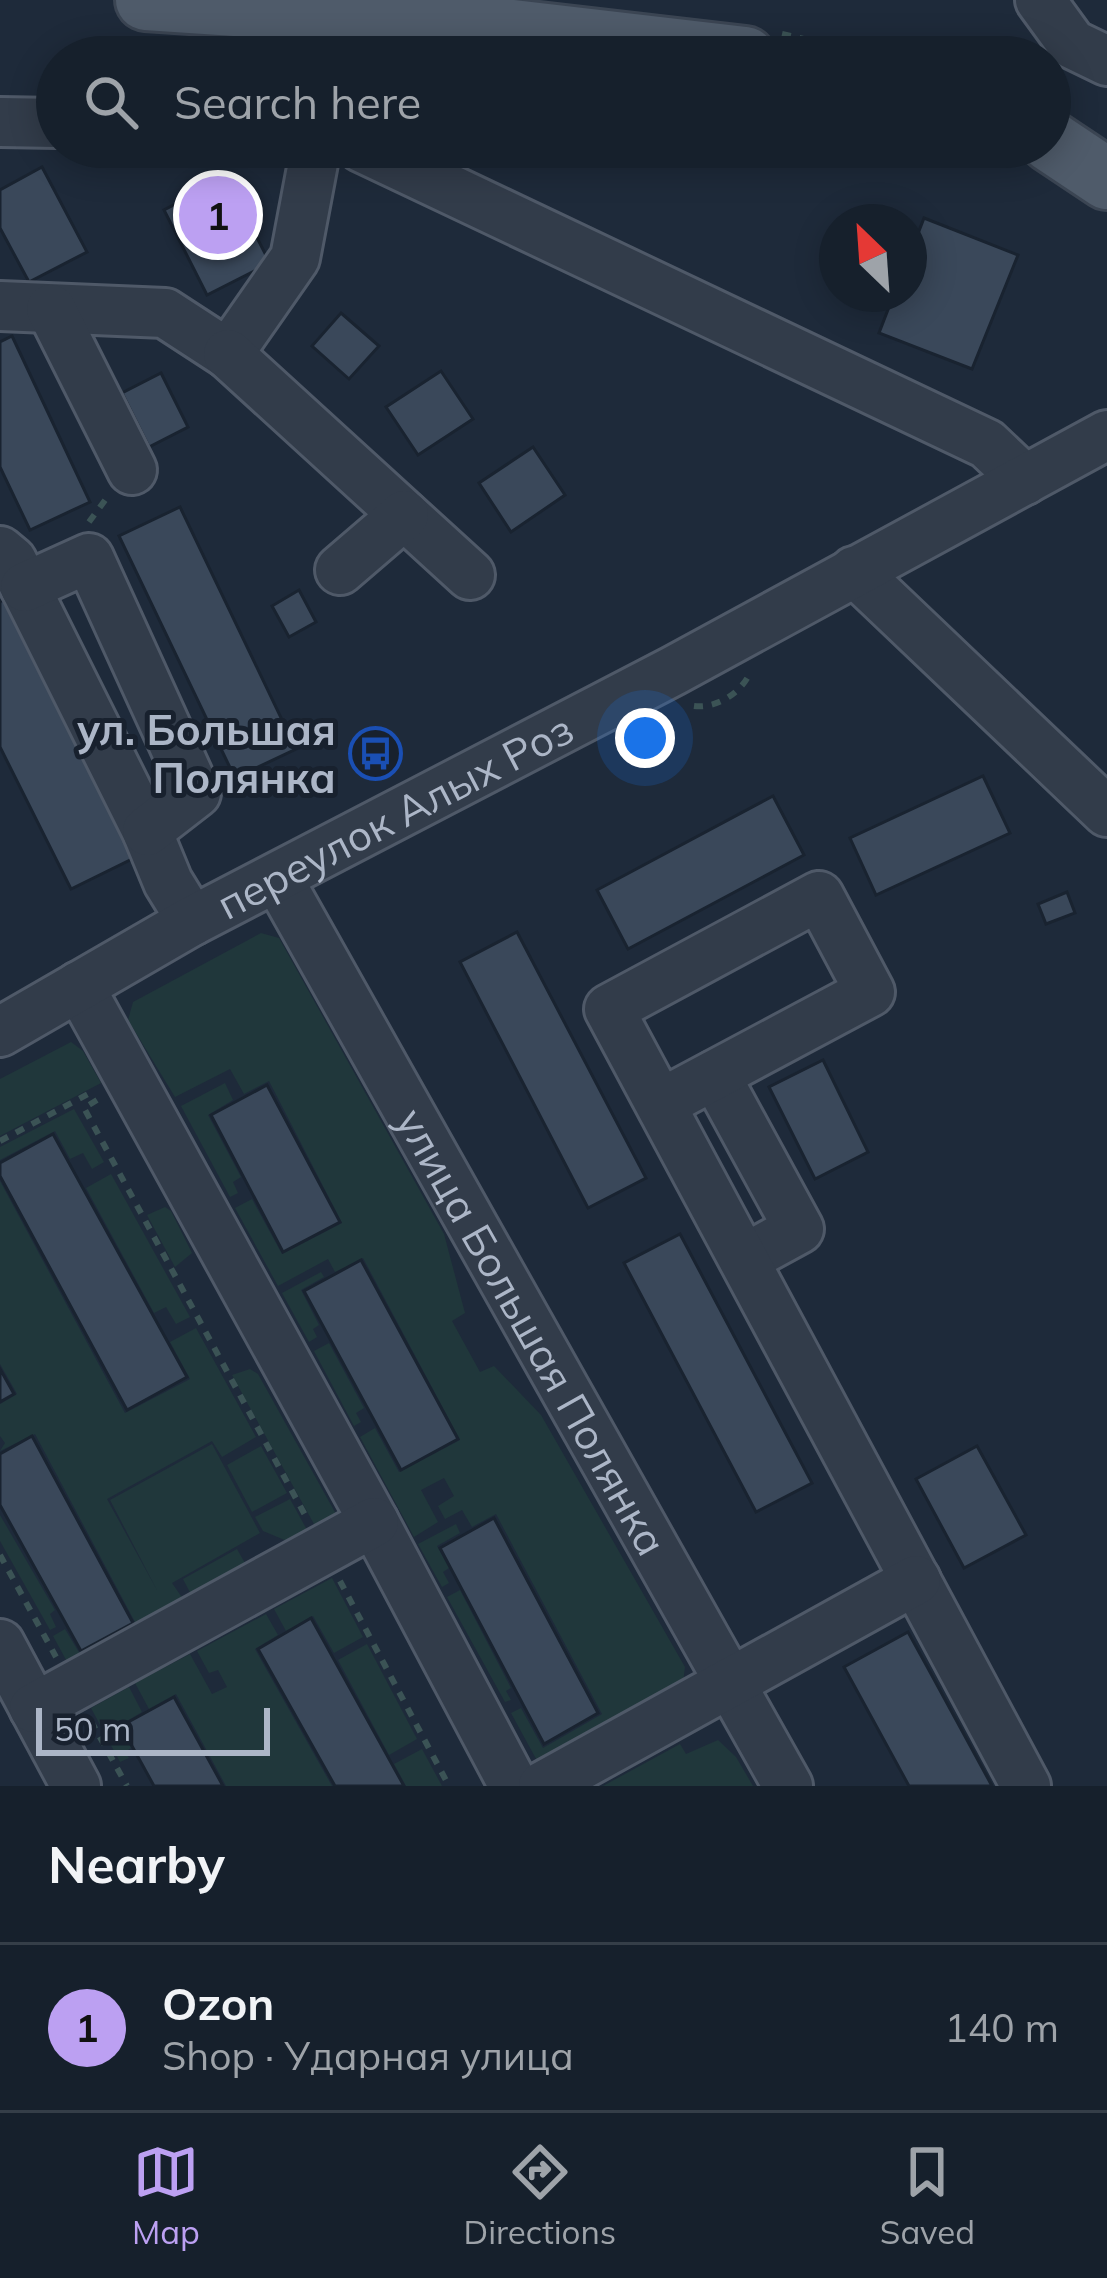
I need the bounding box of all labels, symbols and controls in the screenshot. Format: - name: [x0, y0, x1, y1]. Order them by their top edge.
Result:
- search box: [36, 36, 1071, 168]
- icon: search: [78, 69, 144, 135]
- text: Search here: [174, 74, 421, 130]
- pin: 1: [179, 170, 257, 260]
- north arrow: [819, 204, 927, 312]
- street label: переулок Алых Роз: [207, 701, 582, 930]
- place label: ул. Большая Полянка: [77, 703, 336, 804]
- your location: [615, 708, 675, 768]
- bus stop icon: ул. Большая Полянка: [347, 725, 403, 781]
- street label: улица Большая Полянка: [386, 1098, 679, 1564]
- scale bar: [36, 1702, 270, 1755]
- text: 50 m: [54, 1708, 131, 1749]
- text: Nearby: [48, 1832, 225, 1896]
- text: Ozon: [162, 1975, 274, 2031]
- text: 1: [75, 2003, 99, 2052]
- text: 140 m: [944, 2003, 1059, 2052]
- text: Shop · Ударная улица: [162, 2031, 574, 2080]
- tab: Map: [132, 2139, 200, 2252]
- tab: Directions: [464, 2139, 616, 2252]
- tab: Saved: [880, 2139, 975, 2252]

